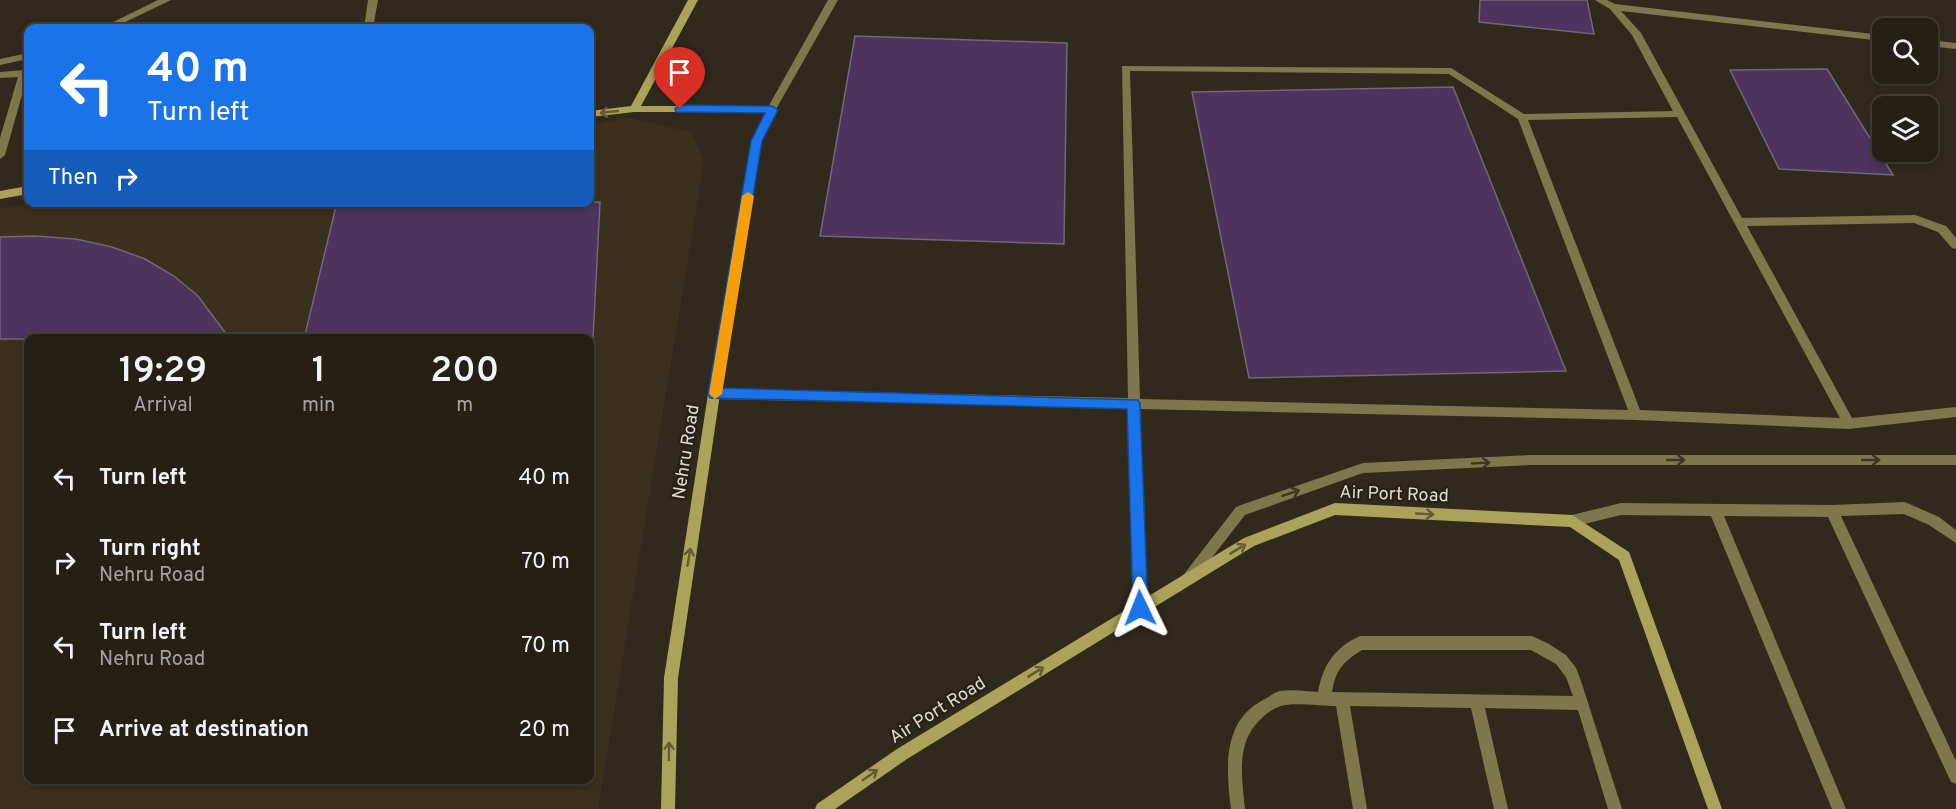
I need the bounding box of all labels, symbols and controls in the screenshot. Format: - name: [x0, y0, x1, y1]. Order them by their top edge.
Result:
- map controls: [1872, 18, 1938, 162]
- button: search: [1872, 18, 1938, 84]
- text: 40 m: [147, 44, 249, 97]
- pin: [654, 47, 705, 109]
- icon: left: [48, 48, 126, 126]
- icon: arrive: [663, 56, 696, 89]
- text: Turn left: [147, 96, 249, 130]
- button: layers: [1872, 96, 1938, 162]
- one-way arrow: [599, 106, 619, 117]
- icon: right: [110, 162, 143, 195]
- text: Then: [48, 165, 98, 192]
- text: 19:29: [119, 349, 207, 395]
- text: 1: [312, 349, 326, 395]
- text: 200: [430, 349, 499, 395]
- text: Arrival: [133, 393, 193, 419]
- text: min: [302, 393, 335, 419]
- text: m: [456, 393, 473, 419]
- street label: Nehru Road: [668, 403, 706, 501]
- one-way arrow: [1666, 454, 1686, 466]
- one-way arrow: [1861, 454, 1881, 466]
- one-way arrow: [1471, 457, 1491, 468]
- icon: left: [48, 462, 81, 495]
- text: Turn left: [99, 465, 187, 492]
- text: 40 m: [518, 465, 570, 492]
- street label: Air Port Road: [1339, 482, 1449, 508]
- one-way arrow: [1281, 487, 1300, 498]
- one-way arrow: [1414, 508, 1434, 519]
- text: Turn right: [99, 536, 201, 563]
- one-way arrow: [1229, 542, 1246, 554]
- icon: right: [48, 546, 81, 579]
- one-way arrow: [684, 548, 695, 567]
- text: 70 m: [521, 549, 570, 576]
- text: Nehru Road: [99, 563, 205, 589]
- position arrow: [1108, 576, 1172, 640]
- text: Turn left: [99, 620, 187, 647]
- icon: left: [48, 630, 81, 663]
- text: 70 m: [521, 633, 570, 660]
- text: Nehru Road: [99, 647, 205, 673]
- one-way arrow: [1027, 666, 1044, 678]
- street label: Air Port Road: [886, 672, 990, 750]
- icon: arrive: [48, 714, 81, 747]
- text: Arrive at destination: [99, 717, 309, 744]
- text: 20 m: [519, 717, 570, 744]
- one-way arrow: [664, 741, 675, 761]
- one-way arrow: [862, 769, 878, 781]

